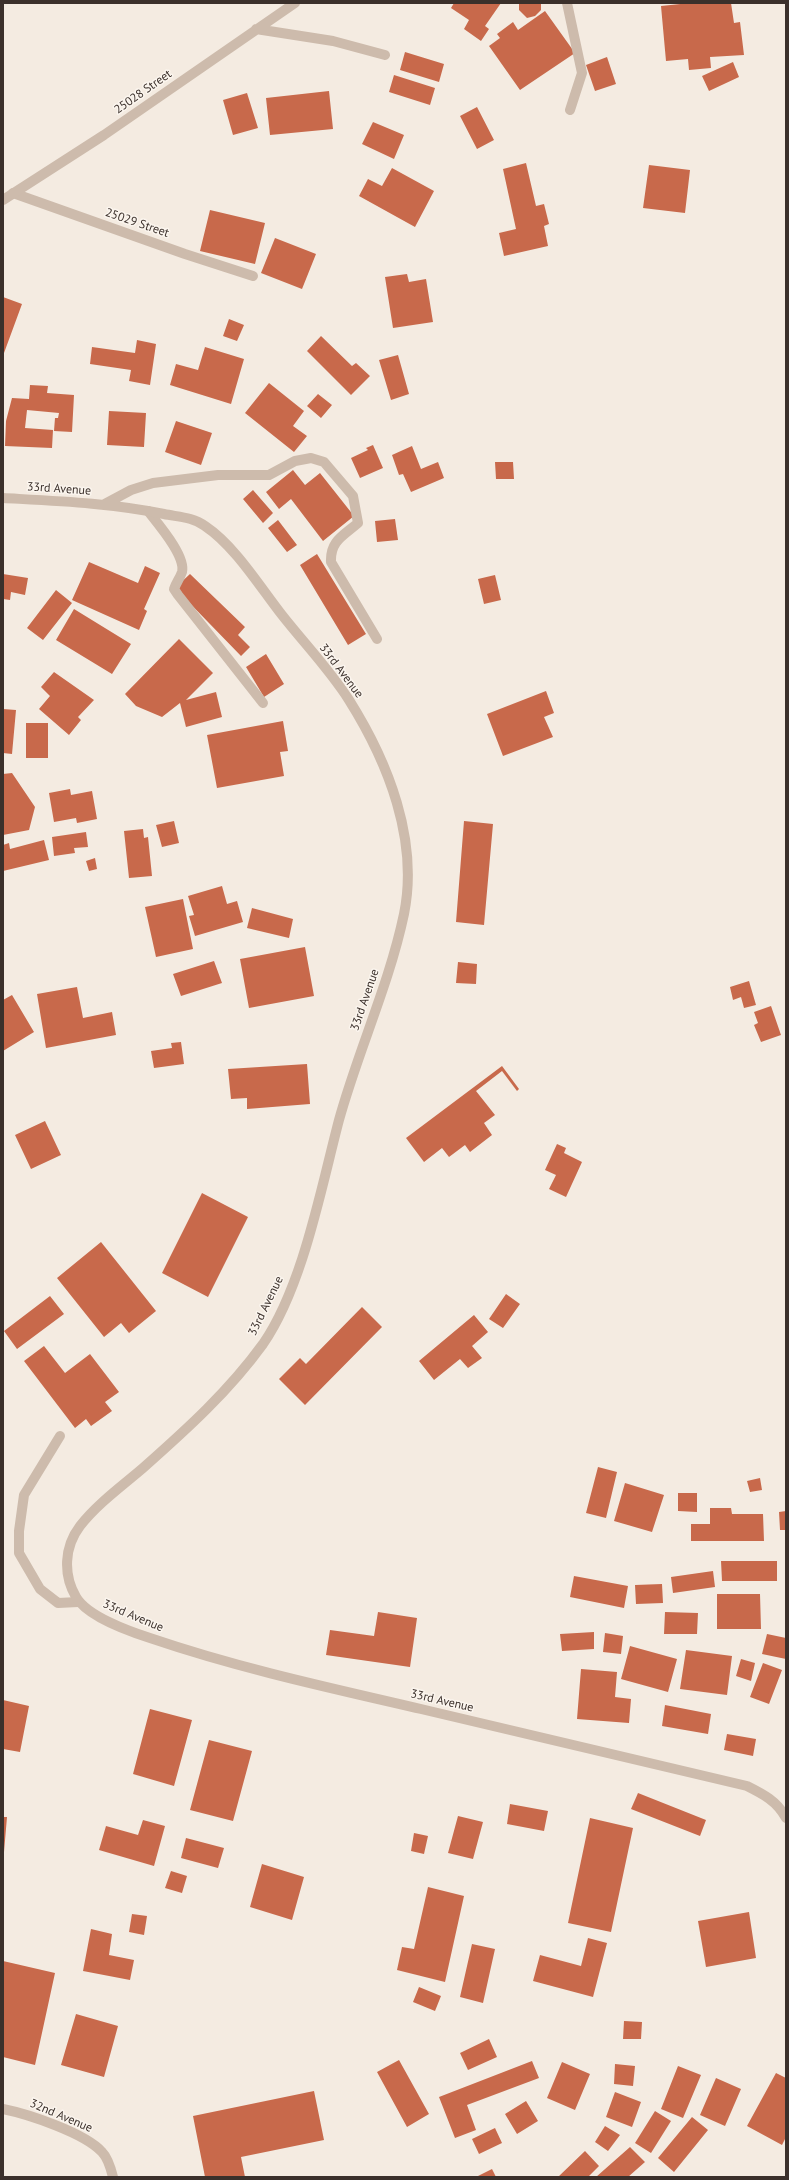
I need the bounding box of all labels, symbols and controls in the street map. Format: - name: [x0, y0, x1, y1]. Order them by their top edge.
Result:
- street label: 25028 Street: [112, 67, 174, 117]
- street label: 25029 Street: [103, 205, 171, 241]
- street label: 33rd Avenue: [26, 480, 92, 498]
- street label: 33rd Avenue: [316, 641, 366, 701]
- street label: 33rd Avenue: [348, 967, 382, 1033]
- street label: 33rd Avenue: [245, 1274, 287, 1338]
- street label: 33rd Avenue: [101, 1597, 165, 1635]
- street label: 33rd Avenue: [409, 1687, 475, 1715]
- street label: 32nd Avenue: [27, 2096, 95, 2136]

